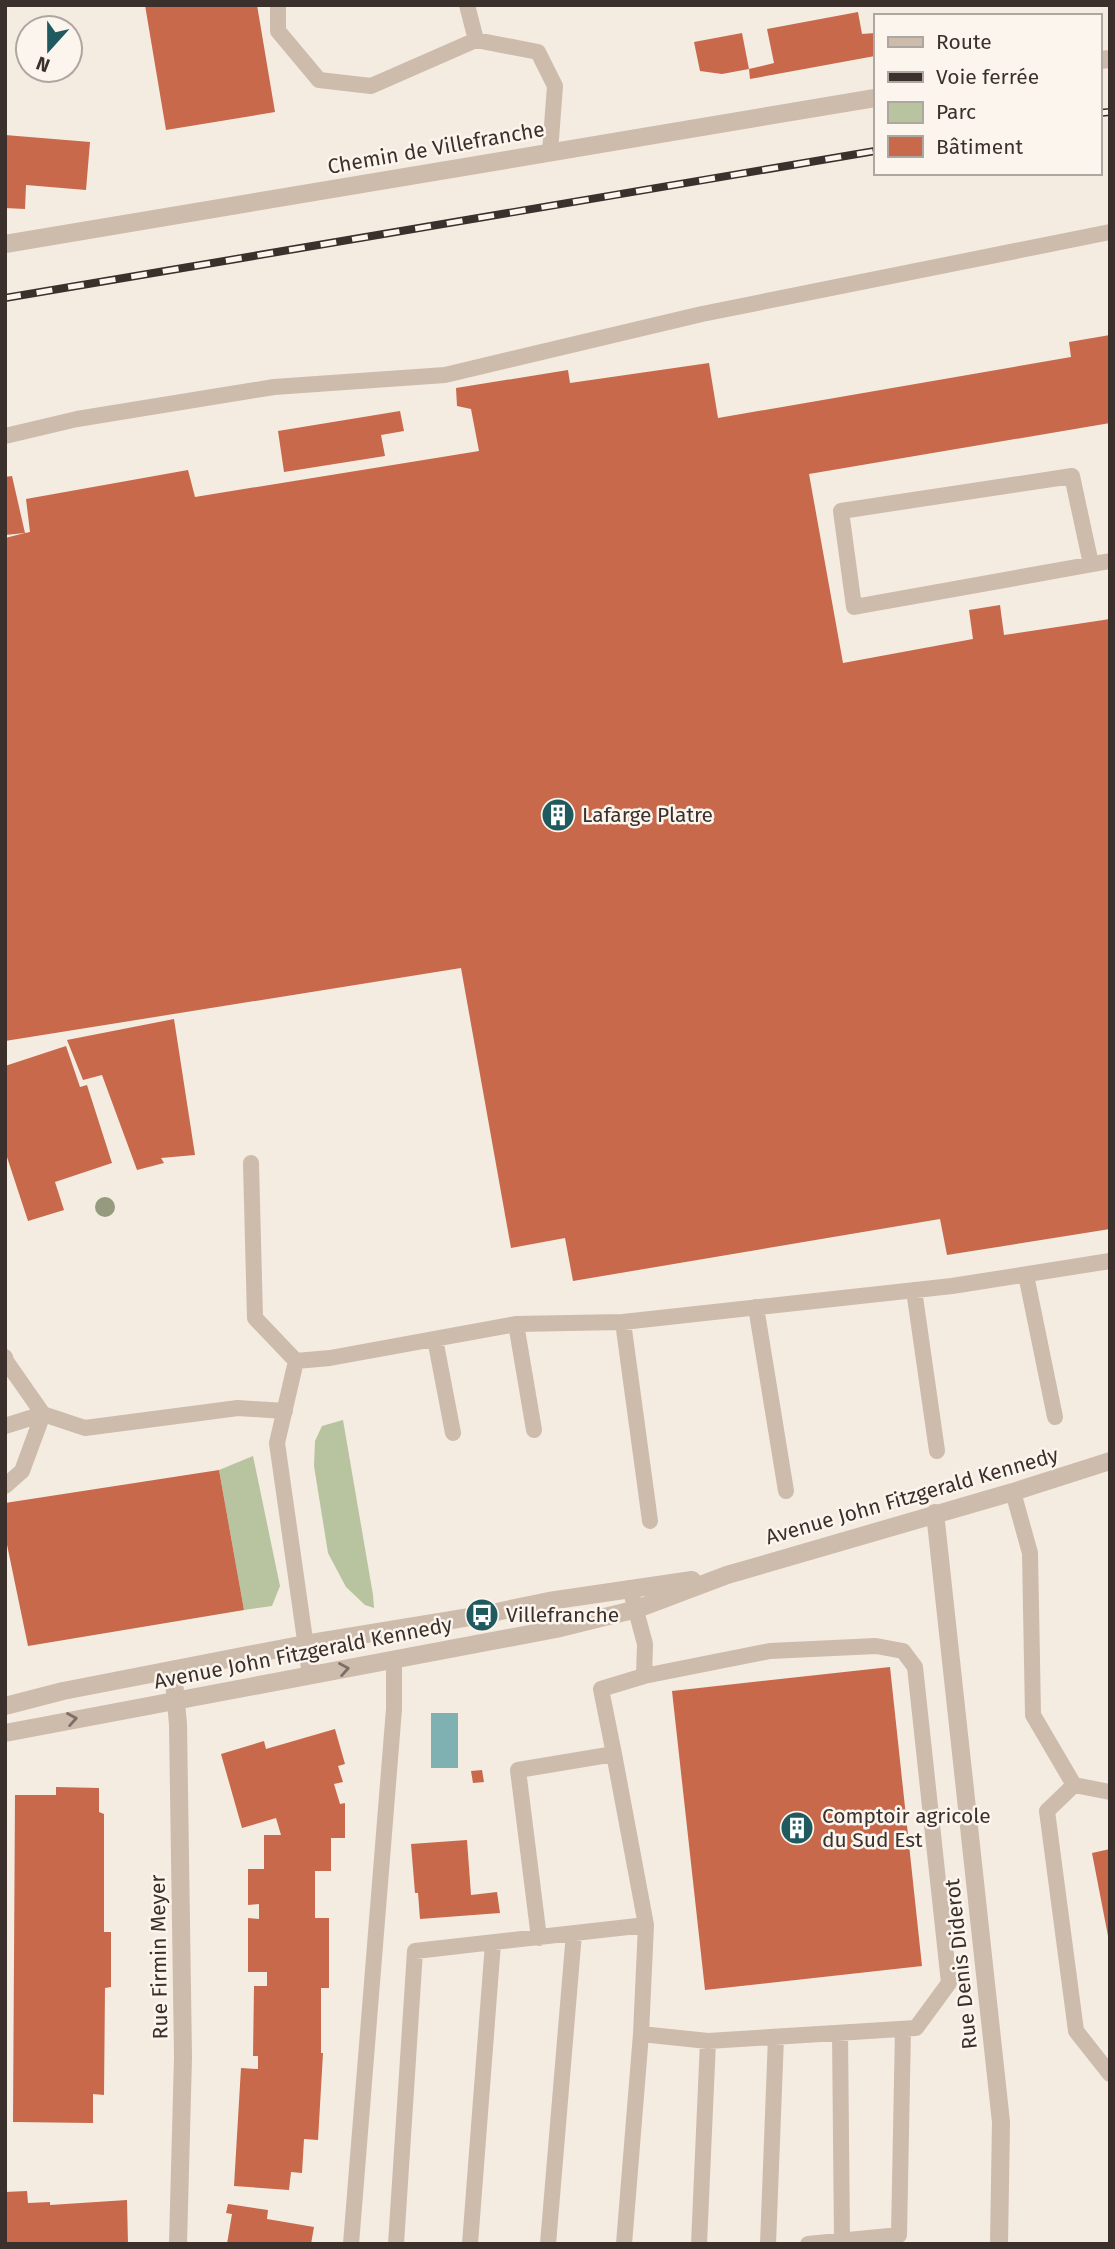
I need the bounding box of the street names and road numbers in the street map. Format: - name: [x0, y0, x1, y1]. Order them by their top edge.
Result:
- street label: Chemin de Villefranche: [325, 116, 547, 180]
- street label: Avenue John Fitzgerald Kennedy: [763, 1442, 1062, 1550]
- street label: Avenue John Fitzgerald Kennedy: [152, 1611, 455, 1695]
- street label: Rue Firmin Meyer: [145, 1874, 173, 2040]
- street label: Rue Denis Diderot: [939, 1877, 983, 2051]

